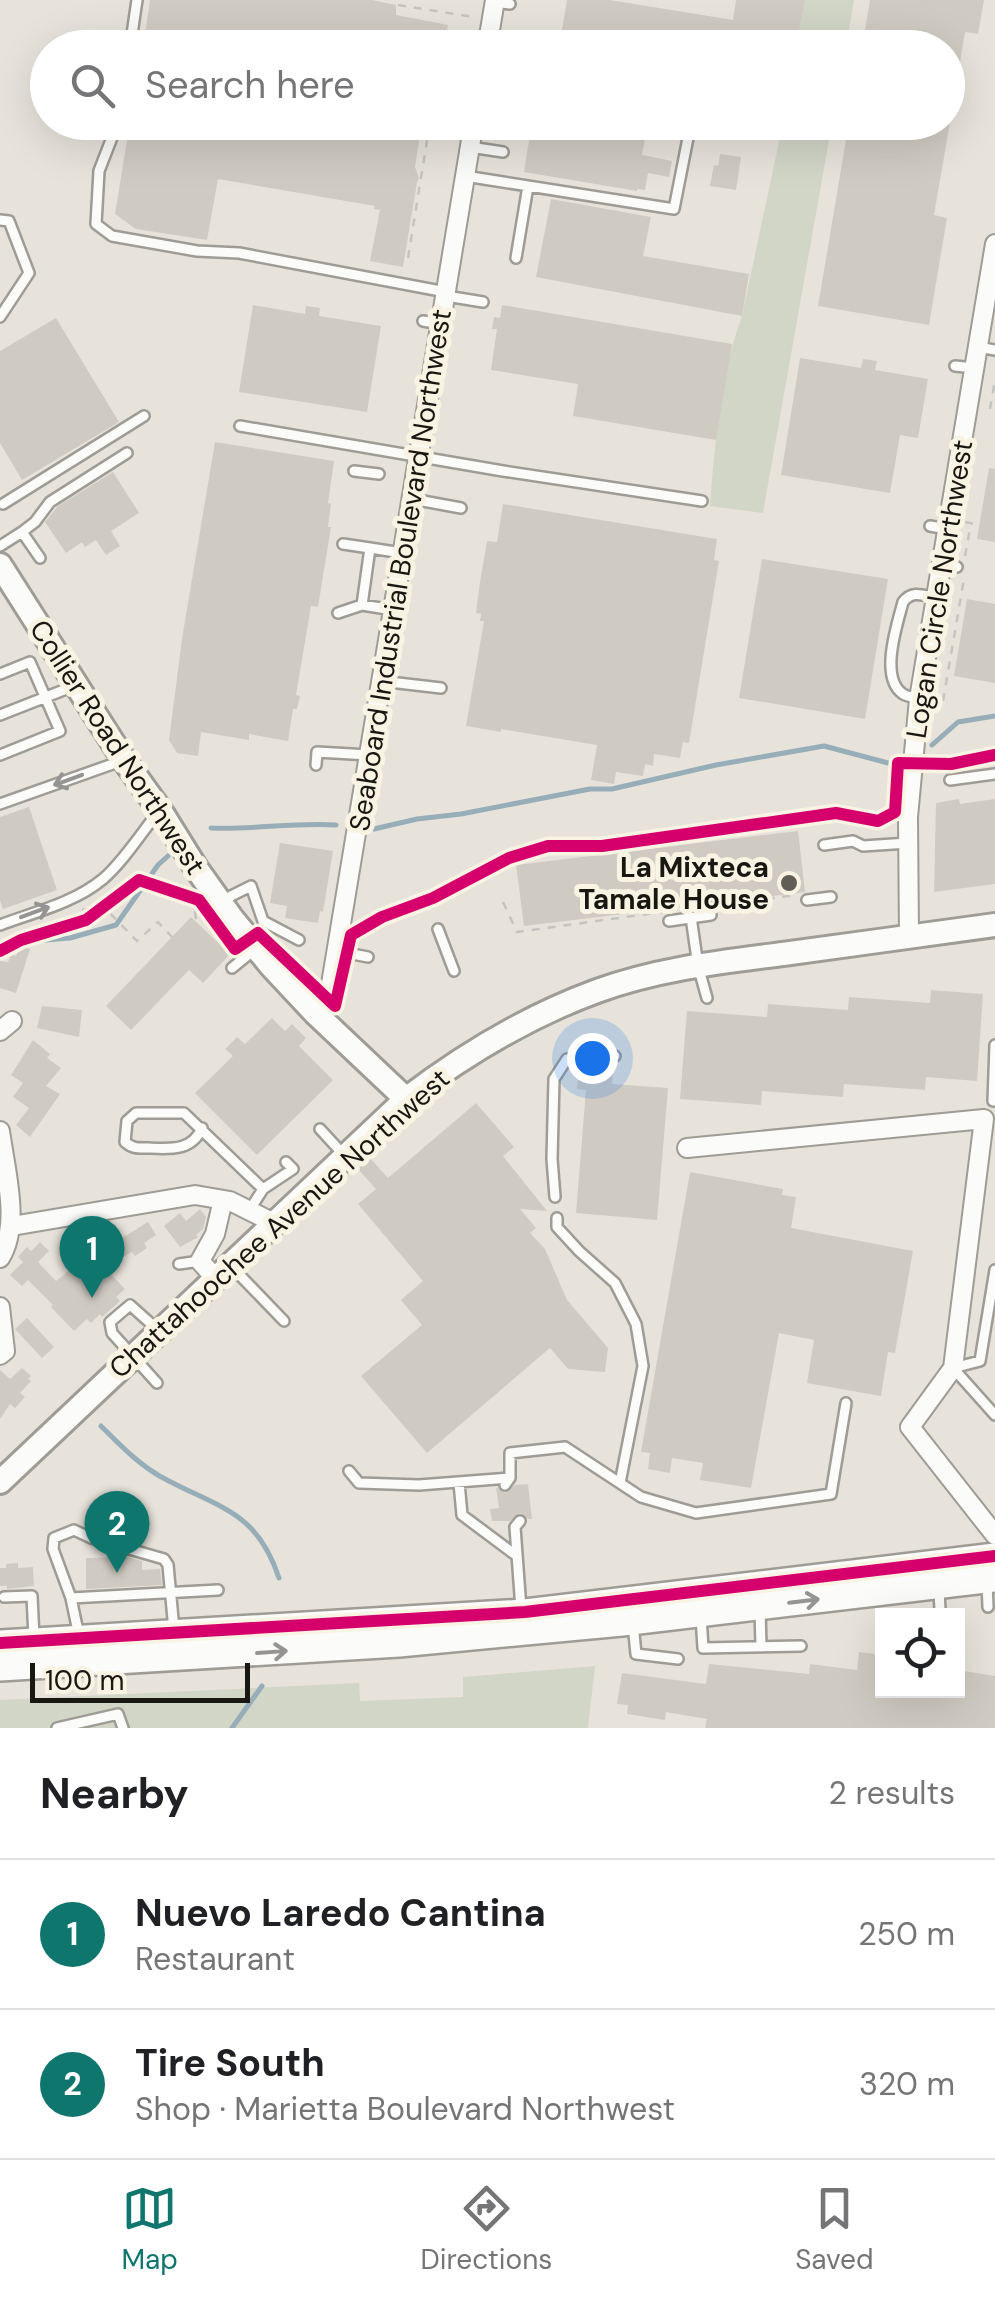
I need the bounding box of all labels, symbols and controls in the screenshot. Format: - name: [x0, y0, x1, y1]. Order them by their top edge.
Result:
- search box: [30, 30, 965, 140]
- icon: search: [65, 58, 120, 113]
- text: Search here: [145, 60, 355, 110]
- street label: Seaboard Industrial Boulevard Northwest: [341, 306, 460, 834]
- street label: Logan Circle Northwest: [898, 437, 981, 741]
- street label: Collier Road Northwest: [21, 613, 214, 882]
- one-way arrow: [53, 772, 84, 790]
- place label: La Mixteca Tamale House: [579, 849, 769, 918]
- marker: La Mixteca Tamale House: [778, 872, 800, 894]
- one-way arrow: [18, 902, 49, 920]
- your location: [567, 1033, 618, 1084]
- street label: Chattahoochee Avenue Northwest: [101, 1060, 457, 1386]
- pin: 1: [59, 1216, 124, 1298]
- pin: 2: [84, 1490, 150, 1573]
- one-way arrow: [788, 1591, 820, 1610]
- map controls: [875, 1608, 965, 1698]
- button: locate: [875, 1608, 965, 1698]
- one-way arrow: [255, 1642, 288, 1661]
- scale bar: [30, 1658, 250, 1702]
- text: 100 m: [45, 1662, 124, 1699]
- text: Nearby: [40, 1766, 189, 1821]
- text: 2 results: [829, 1772, 955, 1814]
- text: Nuevo Laredo Cantina: [135, 1888, 546, 1938]
- text: 1: [67, 1913, 78, 1955]
- text: 250 m: [858, 1913, 955, 1955]
- text: Restaurant: [135, 1938, 295, 1980]
- text: Tire South: [135, 2038, 325, 2088]
- text: 2: [63, 2063, 82, 2105]
- text: 320 m: [859, 2063, 955, 2105]
- text: Shop · Marietta Boulevard Northwest: [135, 2088, 675, 2130]
- tab: Map: [121, 2181, 178, 2278]
- tab: Directions: [421, 2181, 552, 2278]
- tab: Saved: [795, 2181, 874, 2278]

